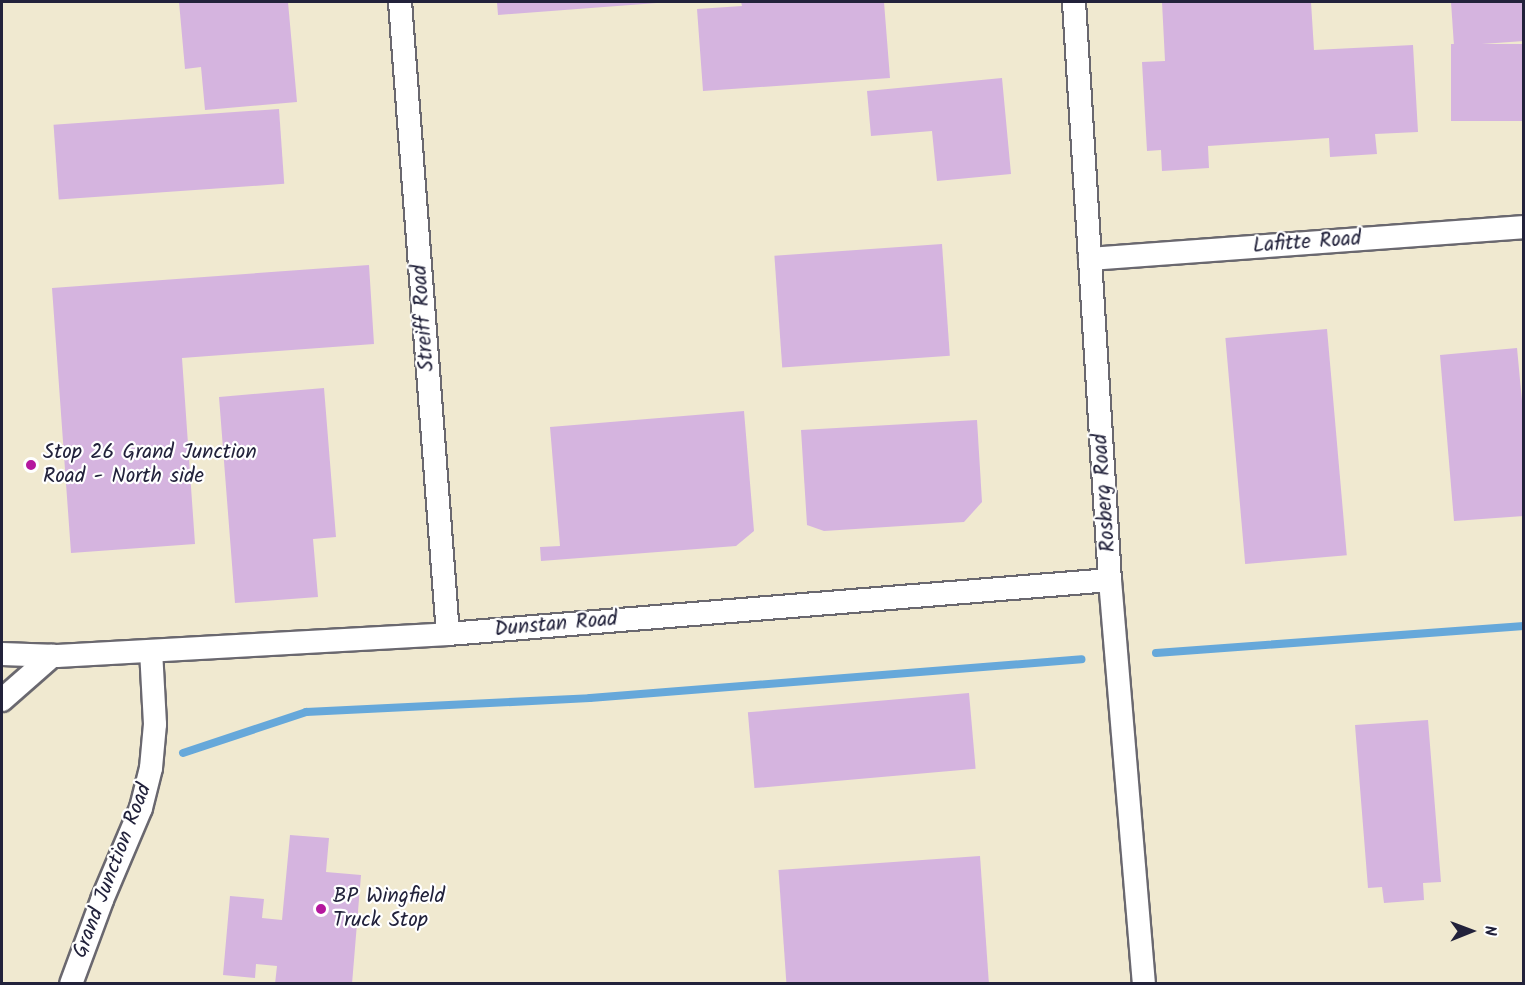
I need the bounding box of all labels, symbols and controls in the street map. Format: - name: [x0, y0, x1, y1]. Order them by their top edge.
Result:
- street label: Lafitte Road: [1252, 227, 1362, 259]
- street label: Streiff Road: [408, 264, 440, 372]
- street label: Rosberg Road: [1088, 433, 1122, 553]
- place label: Stop 26 Grand Junction Road - North side: [43, 440, 257, 490]
- marker: Stop 26 Grand Junction Road - North side: [24, 458, 38, 472]
- street label: Dunstan Road: [493, 607, 619, 643]
- street label: Grand Junction Road: [68, 780, 158, 962]
- place label: BP Wingfield Truck Stop: [333, 884, 445, 934]
- north arrow: [1441, 901, 1501, 961]
- marker: BP Wingfield Truck Stop: [314, 902, 328, 916]
- text: N: [1477, 925, 1502, 936]

